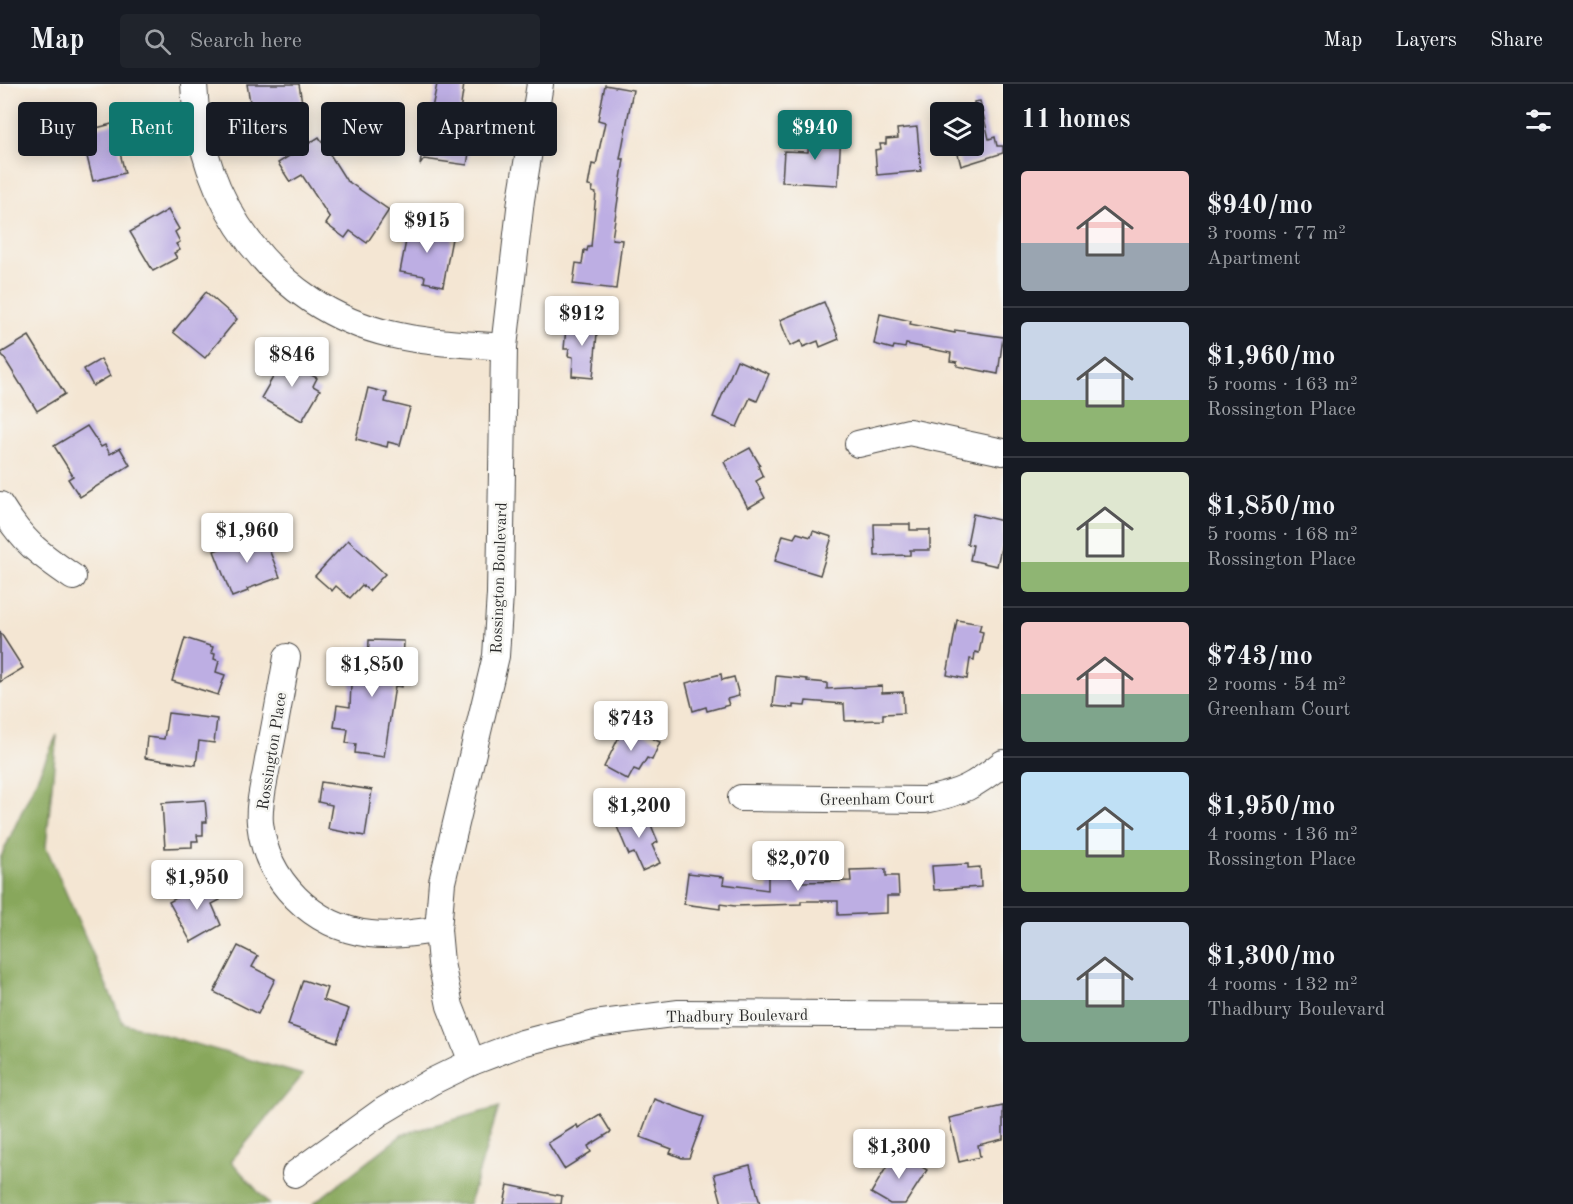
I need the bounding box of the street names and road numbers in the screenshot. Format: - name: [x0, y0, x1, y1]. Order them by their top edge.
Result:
- street label: Rossington Boulevard: [489, 502, 511, 654]
- street label: Rossington Place: [256, 691, 290, 811]
- street label: Greenham Court: [820, 791, 935, 809]
- street label: Thadbury Boulevard: [666, 1008, 808, 1026]

